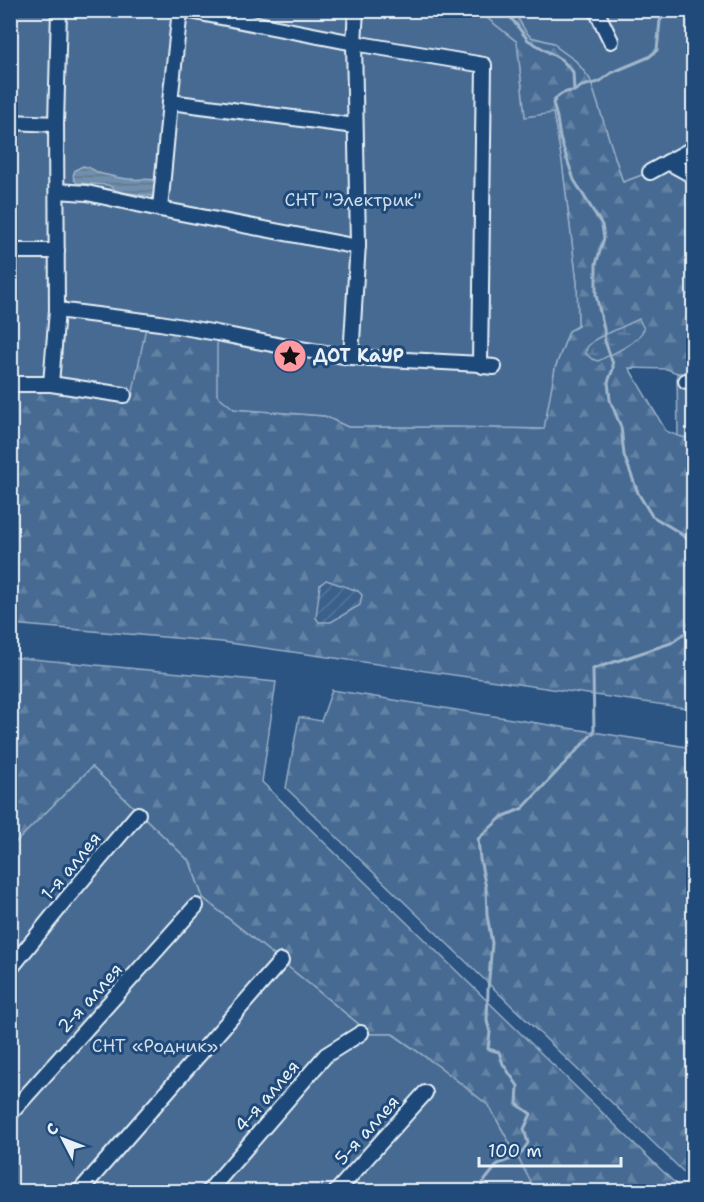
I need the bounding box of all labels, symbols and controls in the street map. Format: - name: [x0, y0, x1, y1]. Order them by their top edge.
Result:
- park label: СНТ "Электрик": [285, 188, 421, 212]
- place icon: ДОТ КаУР: [272, 338, 308, 374]
- place label: ДОТ КаУР: [313, 344, 404, 368]
- street label: 1-я аллея: [35, 827, 107, 905]
- street label: 2-я аллея: [52, 958, 128, 1038]
- park label: СНТ «Родник»: [92, 1034, 218, 1058]
- street label: 4-я аллея: [229, 1055, 305, 1137]
- street label: 5-я аллея: [329, 1090, 405, 1170]
- north arrow: [33, 1109, 93, 1169]
- text: С: [41, 1118, 63, 1140]
- scale bar: [479, 1130, 622, 1168]
- text: 100 m: [488, 1139, 542, 1163]

